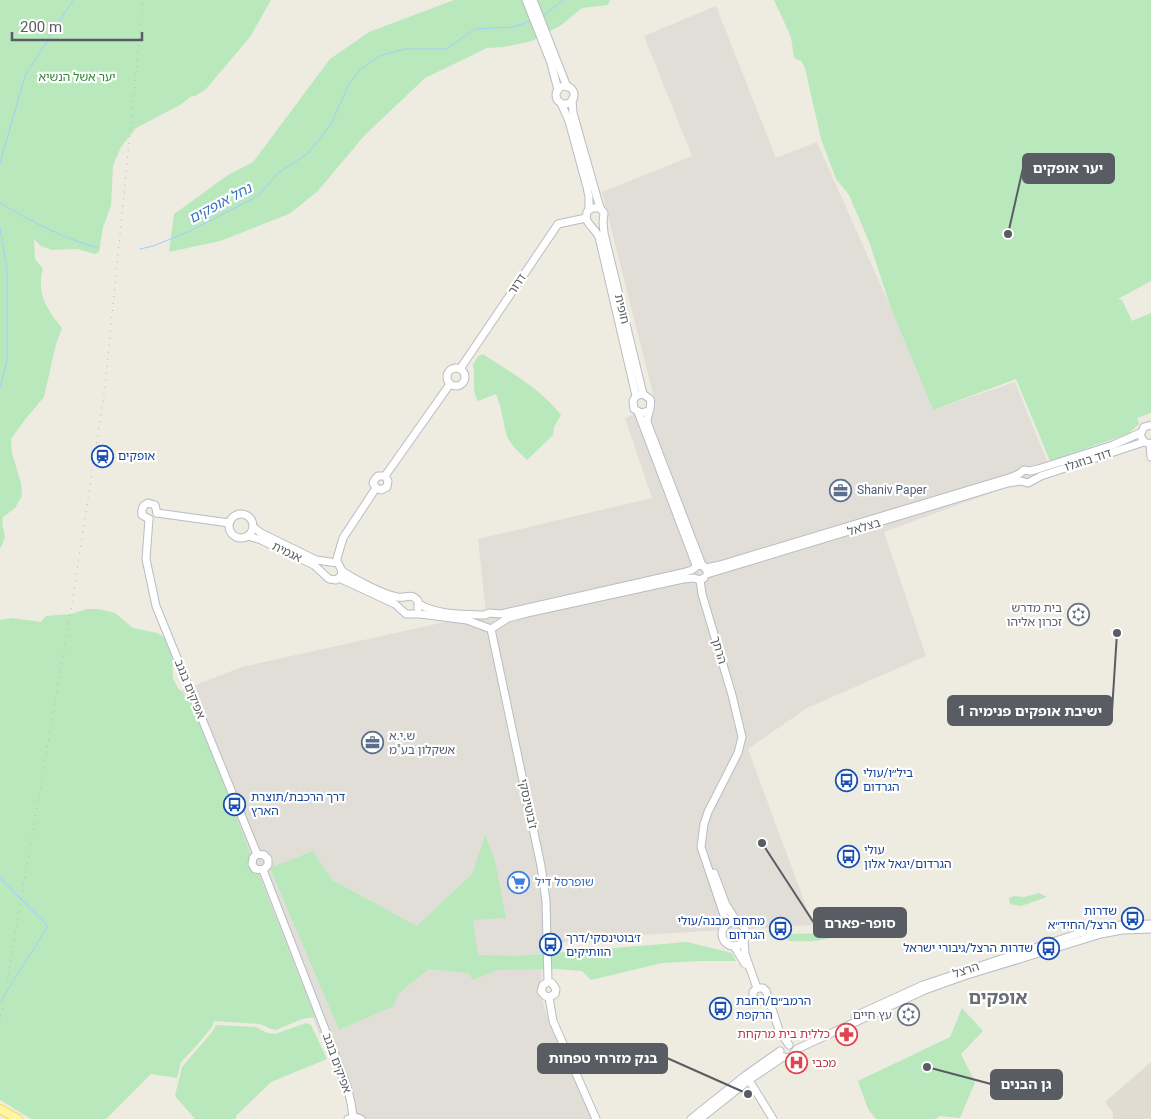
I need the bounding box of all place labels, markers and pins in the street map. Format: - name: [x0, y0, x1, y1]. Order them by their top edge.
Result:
- callout: יער אופקים: [1023, 154, 1114, 183]
- station icon: אופקים: [90, 444, 114, 468]
- place label: אופקים: [118, 449, 155, 463]
- office icon: Shaniv Paper: [829, 478, 853, 502]
- place label: Shaniv Paper: [857, 483, 927, 497]
- place label: בית מדרש זכרון אליהו: [1007, 601, 1062, 629]
- synagogue icon: בית מדרש זכרון אליהו: [1066, 603, 1090, 627]
- callout: ישיבת אופקים פנימיה 1: [948, 696, 1112, 725]
- place label: ש.י.א אשקלון בע"מ: [389, 729, 456, 757]
- office icon: ש.י.א אשקלון בע"מ: [361, 731, 385, 755]
- place label: ביל״ו/עולי הגרדום: [863, 766, 913, 794]
- bus stop icon: ביל״ו/עולי הגרדום: [835, 768, 859, 792]
- place label: דרך הרכבת/תוצרת הארץ: [251, 790, 346, 818]
- bus stop icon: דרך הרכבת/תוצרת הארץ: [223, 792, 247, 816]
- place label: עולי הגרדום/יגאל אלון: [864, 843, 952, 871]
- bus stop icon: עולי הגרדום/יגאל אלון: [836, 845, 860, 869]
- supermarket icon: שופרסל דיל: [507, 870, 531, 894]
- place label: שופרסל דיל: [535, 875, 594, 889]
- place label: שדרות הרצל/החיד״א: [1048, 904, 1117, 932]
- bus stop icon: שדרות הרצל/החיד״א: [1121, 906, 1145, 930]
- callout: סופר-פארם: [814, 908, 906, 937]
- place label: מתחם מבנה/עולי הגרדום: [677, 914, 765, 942]
- bus stop icon: מתחם מבנה/עולי הגרדום: [769, 916, 793, 940]
- place label: ז׳בוטינסקי/דרך הוותיקים: [566, 931, 641, 959]
- bus stop icon: ז׳בוטינסקי/דרך הוותיקים: [538, 933, 562, 957]
- bus stop icon: שדרות הרצל/גיבורי ישראל: [1037, 936, 1061, 960]
- place label: שדרות הרצל/גיבורי ישראל: [903, 941, 1033, 955]
- place label: הרמב״ם/רחבת הרקפת: [736, 994, 811, 1022]
- bus stop icon: הרמב״ם/רחבת הרקפת: [708, 996, 732, 1020]
- synagogue icon: עץ חיים: [896, 1003, 920, 1027]
- place label: עץ חיים: [853, 1008, 892, 1022]
- pharmacy icon: כללית בית מרקחת: [834, 1022, 858, 1046]
- place label: כללית בית מרקחת: [738, 1027, 830, 1041]
- callout: בנק מזרחי טפחות: [538, 1044, 667, 1073]
- hospital icon: מכבי: [784, 1051, 808, 1075]
- place label: מכבי: [812, 1056, 836, 1070]
- callout: גן הבנים: [991, 1070, 1062, 1099]

